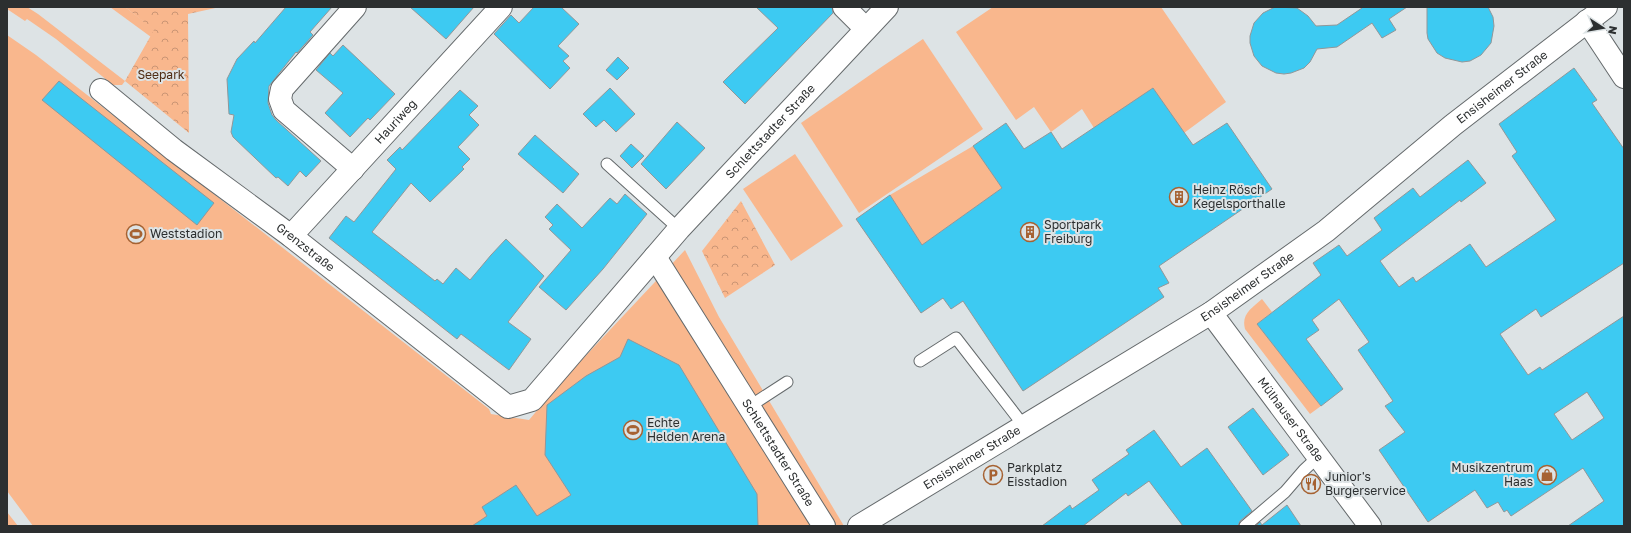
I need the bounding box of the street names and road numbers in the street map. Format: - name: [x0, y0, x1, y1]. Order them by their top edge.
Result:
- street label: Ensisheimer Straße: [1453, 47, 1550, 127]
- street label: Schlettstadter Straße: [722, 81, 818, 182]
- street label: Hauriweg: [371, 96, 420, 147]
- street label: Grenzstraße: [273, 220, 338, 275]
- street label: Ensisheimer Straße: [1197, 248, 1297, 325]
- street label: Mülhauser Straße: [1255, 374, 1327, 464]
- street label: Schlettstadter Straße: [739, 396, 818, 509]
- street label: Ensisheimer Straße: [920, 422, 1023, 492]

